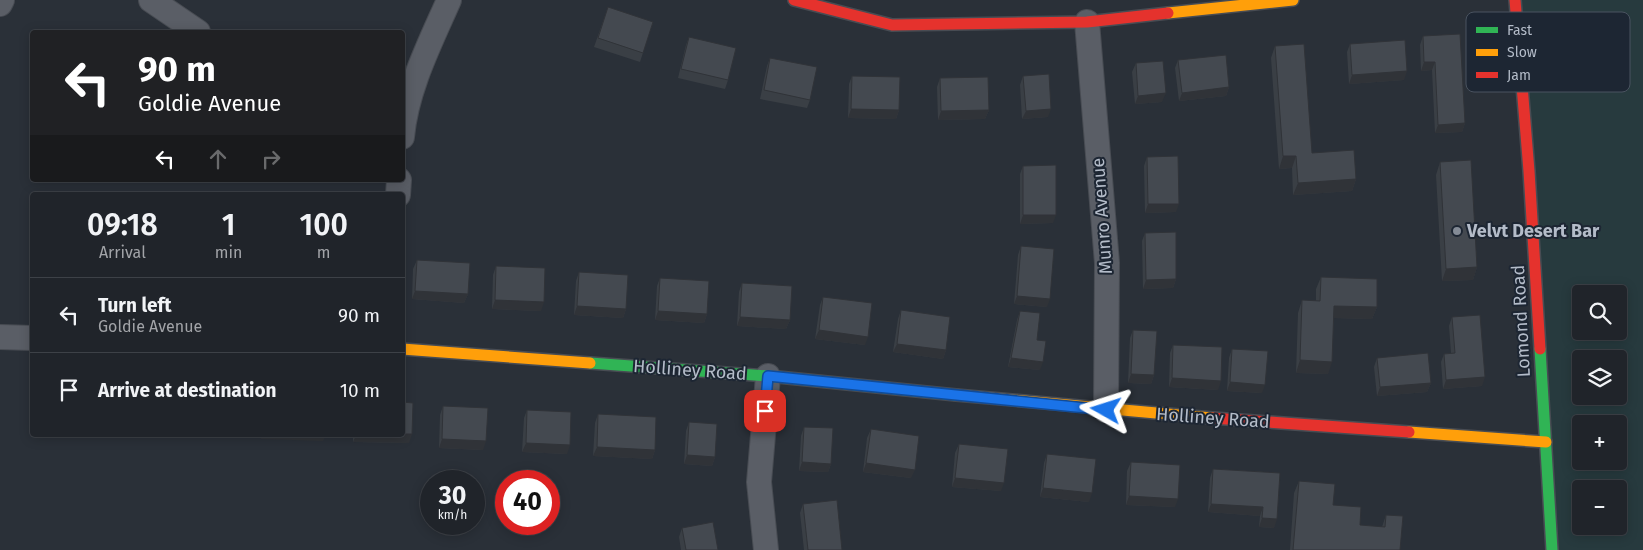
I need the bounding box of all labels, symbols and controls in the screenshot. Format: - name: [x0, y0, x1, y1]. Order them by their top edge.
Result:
- legend: [1466, 12, 1630, 92]
- text: Fast: [1507, 22, 1533, 39]
- text: Slow: [1507, 44, 1537, 61]
- text: 90 m: [138, 48, 216, 90]
- icon: left: [55, 50, 120, 115]
- text: Jam: [1507, 67, 1531, 84]
- text: Goldie Avenue: [138, 90, 281, 117]
- icon: left: [151, 145, 179, 173]
- icon: ahead: [204, 145, 232, 173]
- icon: right: [257, 145, 285, 173]
- street label: Munro Avenue: [1087, 157, 1117, 275]
- text: 09:18: [87, 207, 158, 243]
- text: 1: [222, 207, 235, 243]
- text: 100: [299, 207, 348, 243]
- place label: Velvt Desert Bar: [1466, 220, 1600, 242]
- marker: Velvt Desert Bar: [1451, 225, 1463, 237]
- text: Arrival: [99, 243, 146, 262]
- text: min: [215, 243, 242, 262]
- text: m: [317, 243, 331, 262]
- street label: Lomond Road: [1507, 264, 1535, 378]
- map controls: [1572, 285, 1627, 535]
- button: search: [1572, 285, 1627, 340]
- text: Turn left: [98, 294, 172, 317]
- icon: left: [55, 301, 83, 329]
- text: 90 m: [338, 304, 380, 327]
- text: Goldie Avenue: [98, 317, 202, 336]
- button: layers: [1572, 350, 1627, 405]
- street label: Holliney Road: [632, 355, 748, 385]
- icon: arrive: [55, 376, 83, 404]
- text: Arrive at destination: [98, 379, 277, 402]
- text: 10 m: [340, 379, 380, 402]
- position arrow: [1079, 383, 1131, 435]
- pin: [744, 390, 786, 432]
- icon: arrive: [751, 397, 779, 425]
- street label: Holliney Road: [1155, 403, 1271, 433]
- button: +: [1572, 415, 1627, 470]
- speed limit sign: 40: [495, 470, 560, 535]
- button: −: [1572, 480, 1627, 535]
- text: 30: [439, 481, 466, 511]
- text: km/h: [438, 508, 467, 522]

